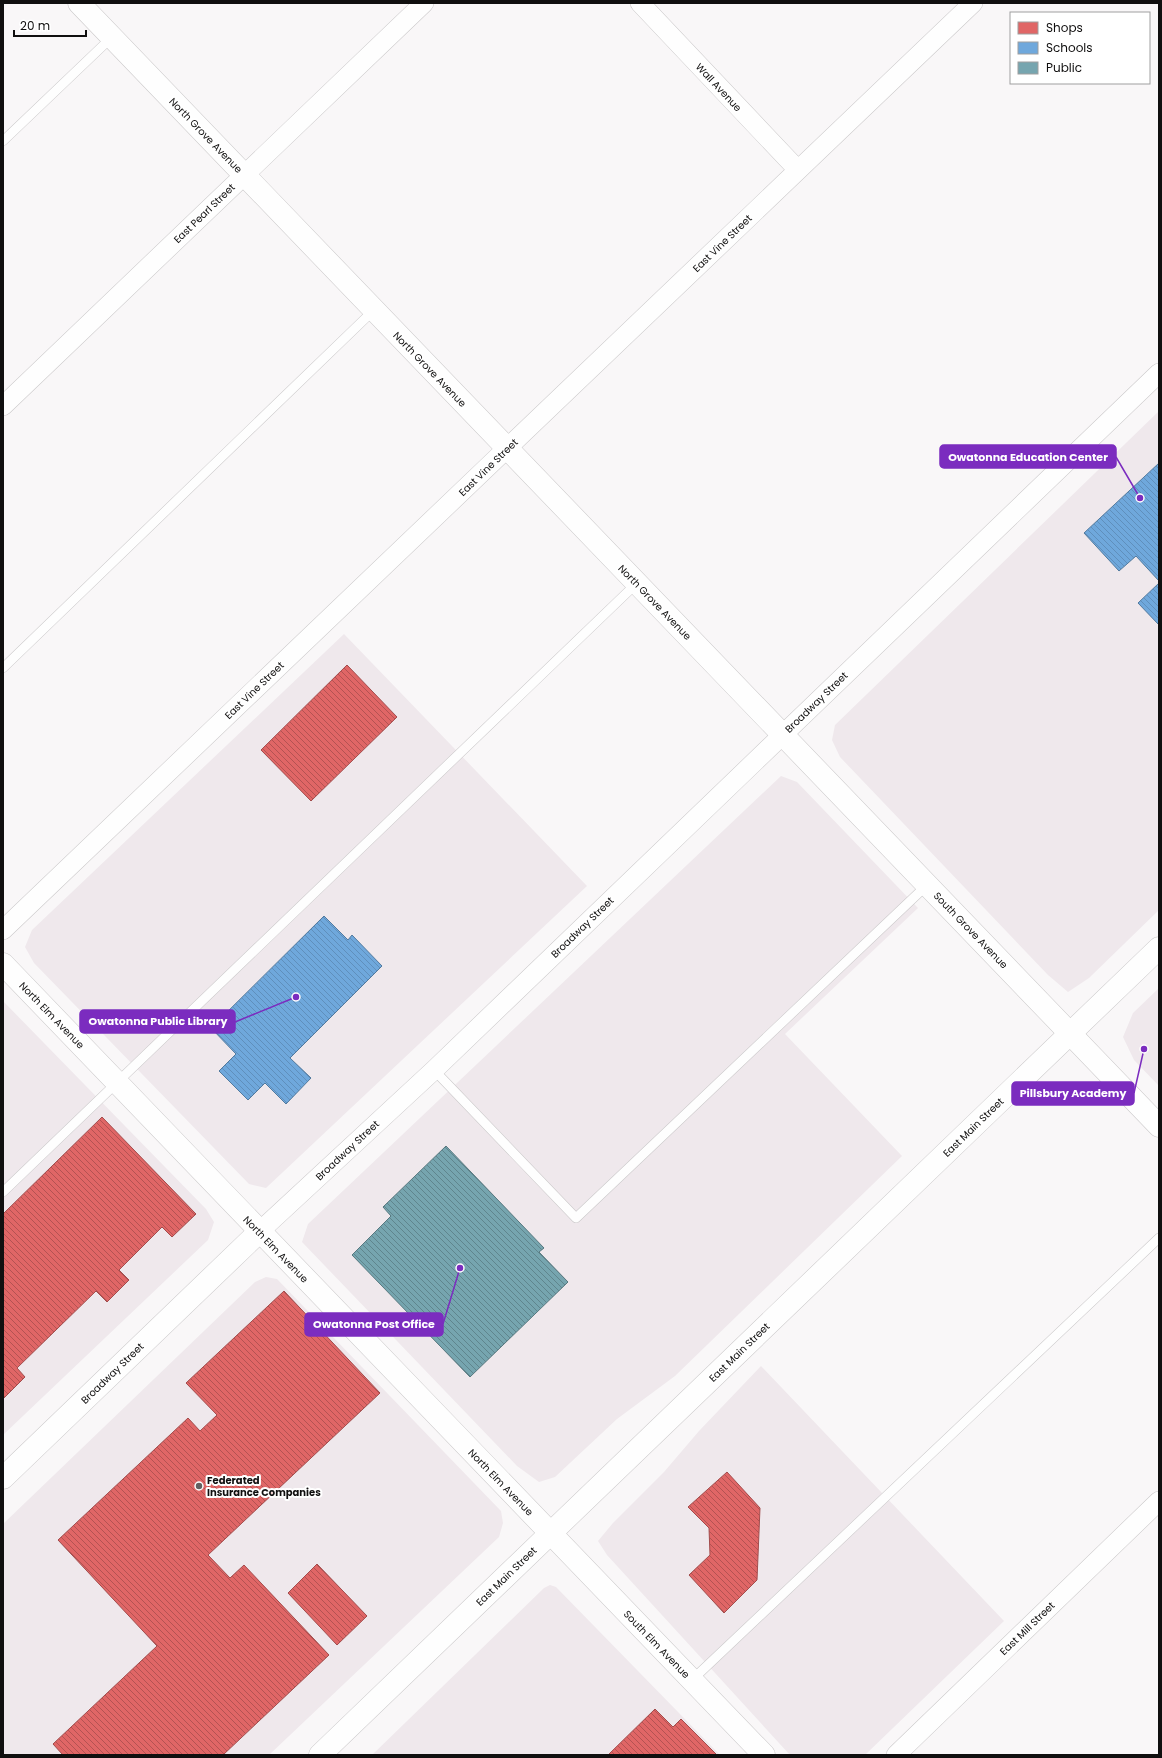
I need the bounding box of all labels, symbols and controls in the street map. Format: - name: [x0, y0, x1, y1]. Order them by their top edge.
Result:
- scale bar: [14, 12, 86, 38]
- legend: [1010, 12, 1150, 84]
- text: 20 m: [20, 17, 50, 34]
- text: Shops: [1046, 19, 1083, 36]
- text: Schools: [1046, 39, 1093, 56]
- text: Public: [1046, 59, 1082, 76]
- street label: Wall Avenue: [692, 60, 745, 115]
- street label: North Grove Avenue: [166, 94, 246, 176]
- street label: East Pearl Street: [170, 180, 239, 247]
- street label: East Vine Street: [689, 211, 756, 276]
- street label: North Grove Avenue: [390, 328, 470, 410]
- street label: East Vine Street: [455, 435, 522, 500]
- callout: Owatonna Education Center: [940, 445, 1116, 468]
- text: Owatonna Education Center: [948, 449, 1108, 465]
- street label: North Grove Avenue: [615, 561, 695, 643]
- street label: East Vine Street: [221, 658, 288, 723]
- street label: Broadway Street: [782, 668, 851, 736]
- street label: South Grove Avenue: [930, 889, 1011, 972]
- street label: Broadway Street: [548, 893, 617, 961]
- street label: North Elm Avenue: [16, 978, 88, 1052]
- callout: Owatonna Public Library: [80, 1010, 235, 1033]
- text: Owatonna Public Library: [89, 1013, 227, 1029]
- callout: Pillsbury Academy: [1012, 1082, 1134, 1105]
- text: Pillsbury Academy: [1020, 1085, 1126, 1101]
- street label: East Main Street: [940, 1094, 1007, 1160]
- street label: Broadway Street: [312, 1117, 383, 1184]
- street label: North Elm Avenue: [240, 1212, 312, 1286]
- callout: Owatonna Post Office: [305, 1313, 443, 1336]
- text: Owatonna Post Office: [313, 1316, 435, 1332]
- street label: East Main Street: [706, 1319, 773, 1385]
- street label: Broadway Street: [78, 1339, 147, 1407]
- street label: North Elm Avenue: [465, 1445, 537, 1519]
- place label: Federated Insurance Companies: [207, 1473, 321, 1500]
- marker: Federated Insurance Companies: [194, 1481, 204, 1491]
- street label: East Main Street: [473, 1543, 540, 1609]
- street label: East Mill Street: [996, 1598, 1058, 1659]
- street label: South Elm Avenue: [620, 1607, 693, 1682]

